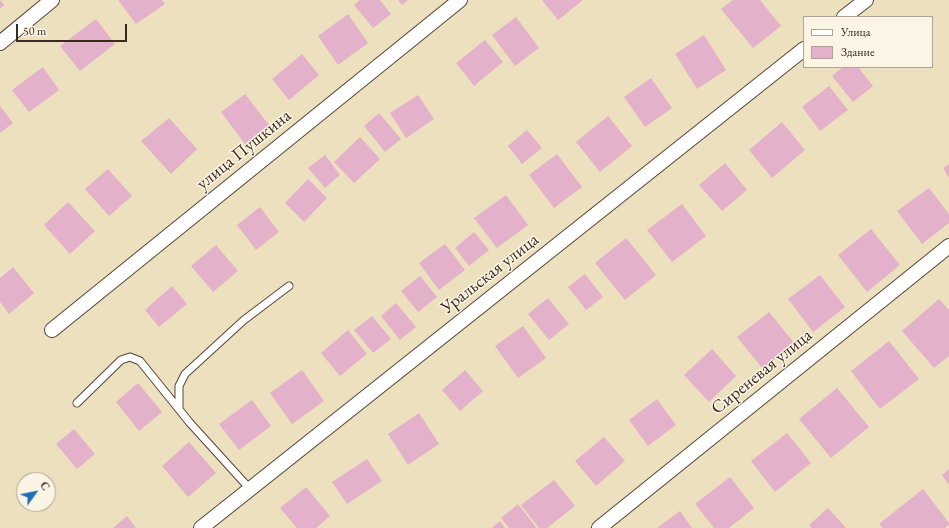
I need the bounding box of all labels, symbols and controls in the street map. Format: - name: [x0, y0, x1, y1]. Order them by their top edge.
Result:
- scale bar: [18, 16, 129, 42]
- legend: [803, 16, 933, 68]
- text: 50 m: [23, 23, 46, 39]
- text: Улица: [841, 24, 871, 40]
- text: Здание: [841, 44, 875, 60]
- street label: улица Пушкина: [192, 105, 296, 195]
- street label: Уральская улица: [437, 229, 543, 319]
- street label: Сиреневая улица: [707, 325, 817, 419]
- north arrow: [16, 472, 56, 512]
- text: С: [37, 479, 53, 493]

